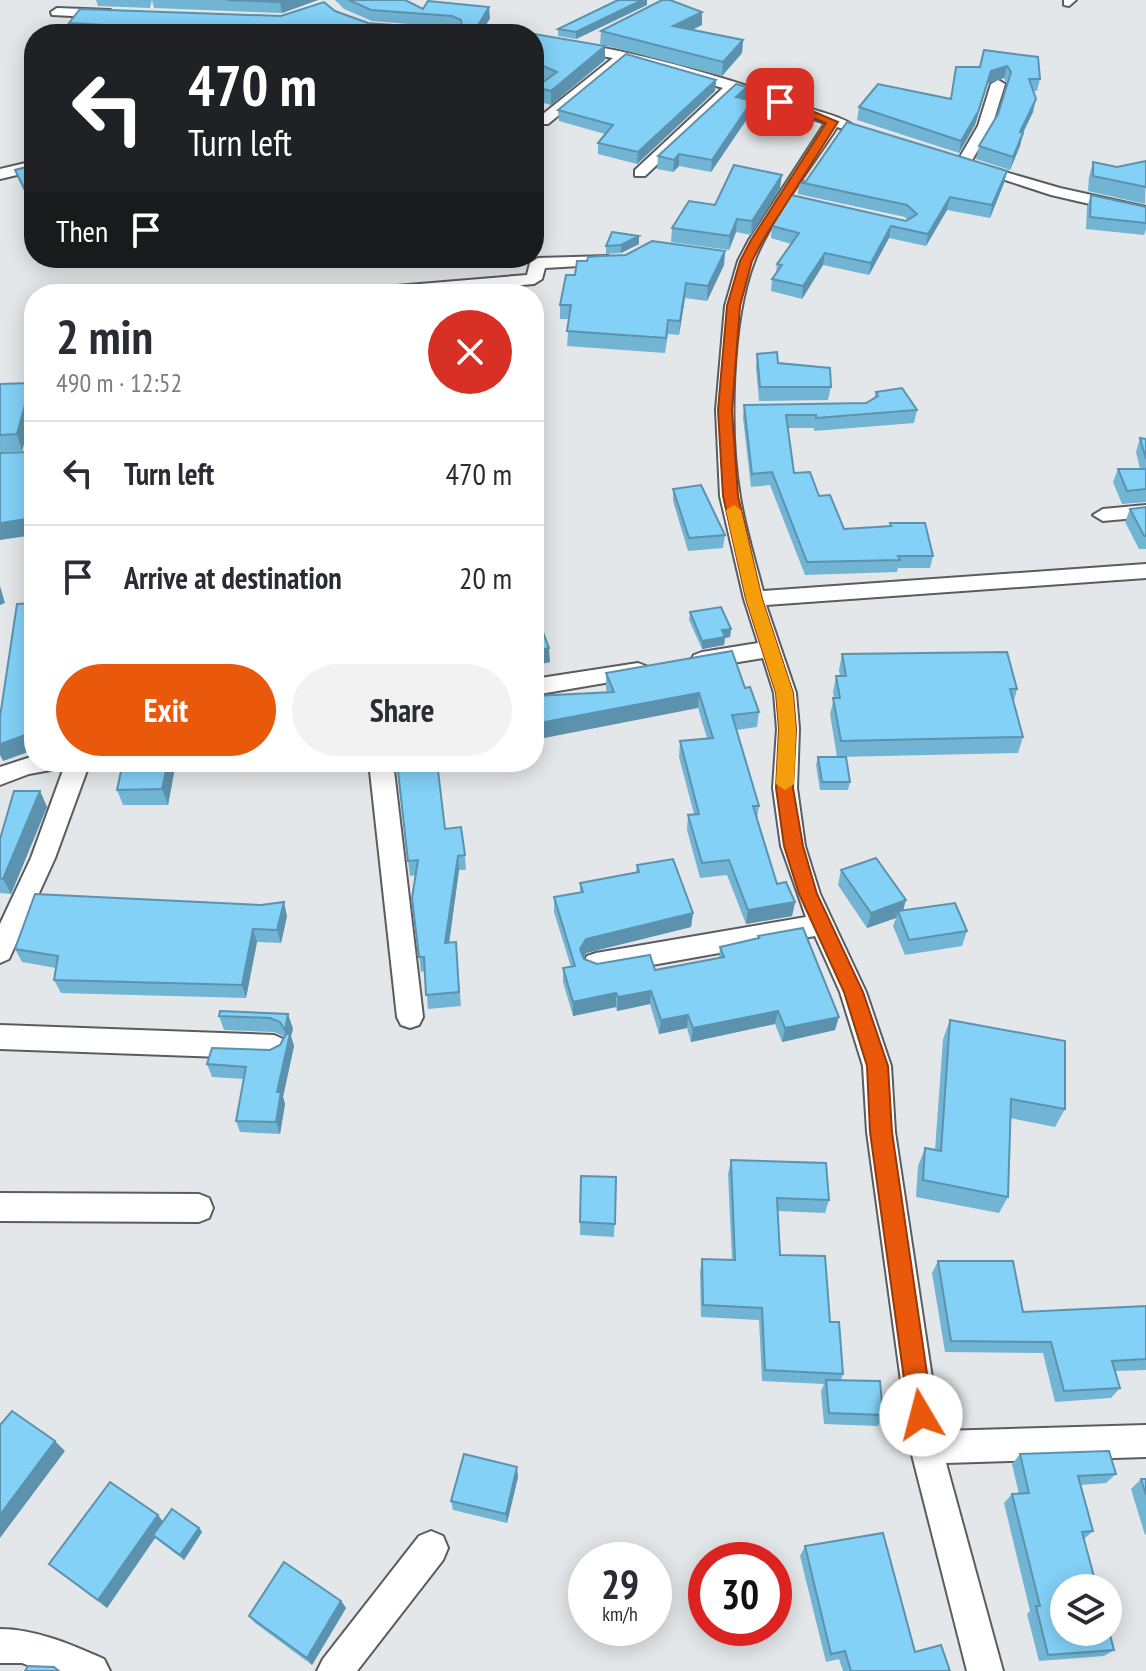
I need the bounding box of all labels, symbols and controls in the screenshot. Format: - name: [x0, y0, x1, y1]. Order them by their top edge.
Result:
- text: 470 m: [188, 49, 317, 121]
- icon: left: [56, 56, 160, 160]
- pin: [746, 68, 814, 136]
- icon: arrive: [758, 80, 802, 124]
- text: Turn left: [188, 119, 292, 166]
- icon: arrive: [124, 208, 168, 252]
- text: Then: [56, 211, 108, 250]
- text: 2 min: [56, 305, 153, 367]
- button: close: [428, 310, 512, 394]
- text: 490 m · 12:52: [56, 366, 182, 399]
- icon: left: [56, 451, 100, 495]
- text: Turn left: [124, 454, 214, 493]
- text: 470 m: [446, 454, 512, 493]
- icon: arrive: [56, 555, 100, 599]
- text: Arrive at destination: [124, 558, 342, 597]
- text: 20 m: [459, 558, 512, 597]
- button: Exit: [56, 664, 276, 756]
- button: Share: [292, 664, 512, 756]
- position arrow: [879, 1373, 963, 1457]
- speed limit sign: 30: [688, 1542, 792, 1646]
- text: 29: [601, 1558, 639, 1610]
- map controls: [1050, 1574, 1122, 1646]
- button: layers: [1050, 1574, 1122, 1646]
- text: km/h: [602, 1601, 638, 1627]

